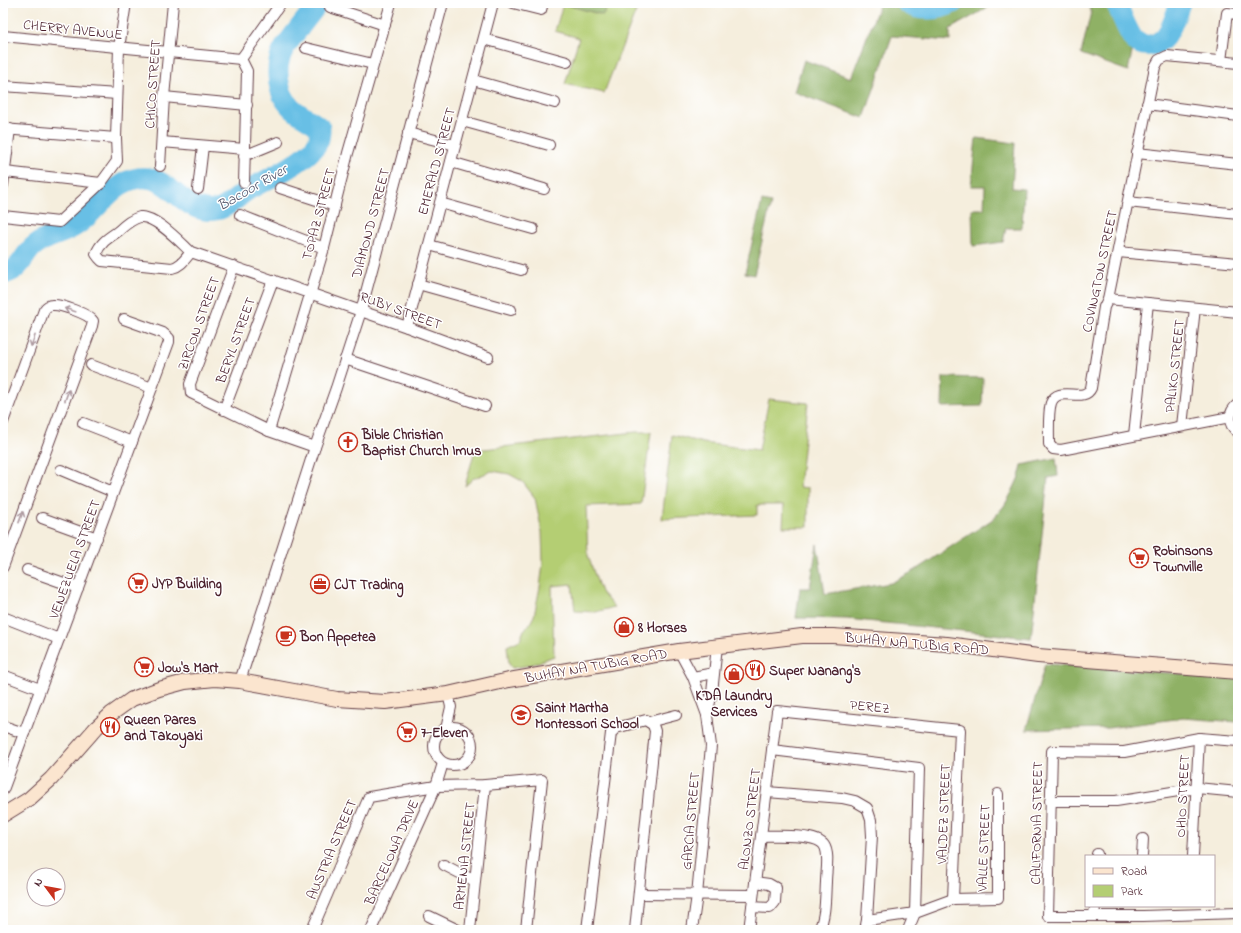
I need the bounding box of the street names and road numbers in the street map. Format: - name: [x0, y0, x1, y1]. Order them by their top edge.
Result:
- street label: CHERRY AVENUE: [22, 15, 124, 46]
- street label: CHICO STREET: [140, 39, 167, 129]
- street label: EMERALD STREET: [413, 105, 462, 217]
- street label: TOPAZ STREET: [297, 166, 342, 263]
- street label: DIAMOND STREET: [346, 166, 396, 282]
- street label: COVINGTON STREET: [1077, 208, 1124, 334]
- street label: ZIRCON STREET: [173, 274, 226, 373]
- street label: RUBY STREET: [357, 287, 444, 336]
- street label: BERYL STREET: [211, 294, 262, 388]
- street label: PALIKO STREET: [1160, 319, 1191, 414]
- street label: VENEZUELA STREET: [44, 497, 107, 623]
- street label: BUHAY NA TUBIG ROAD: [843, 628, 990, 661]
- street label: BUHAY NA TUBIG ROAD: [522, 644, 669, 690]
- street label: PEREZ: [849, 695, 891, 720]
- street label: OHIO STREET: [1171, 754, 1196, 838]
- street label: CALIFORNIA STREET: [1026, 761, 1049, 885]
- street label: VALDEZ STREET: [932, 764, 957, 866]
- street label: ALONZO STREET: [734, 767, 767, 871]
- street label: GARCIA STREET: [677, 771, 706, 871]
- street label: AUSTRIA STREET: [302, 796, 363, 903]
- street label: BARCELONA DRIVE: [359, 796, 425, 910]
- street label: ARMENIA STREET: [449, 801, 482, 911]
- street label: VALLE STREET: [972, 804, 997, 893]

